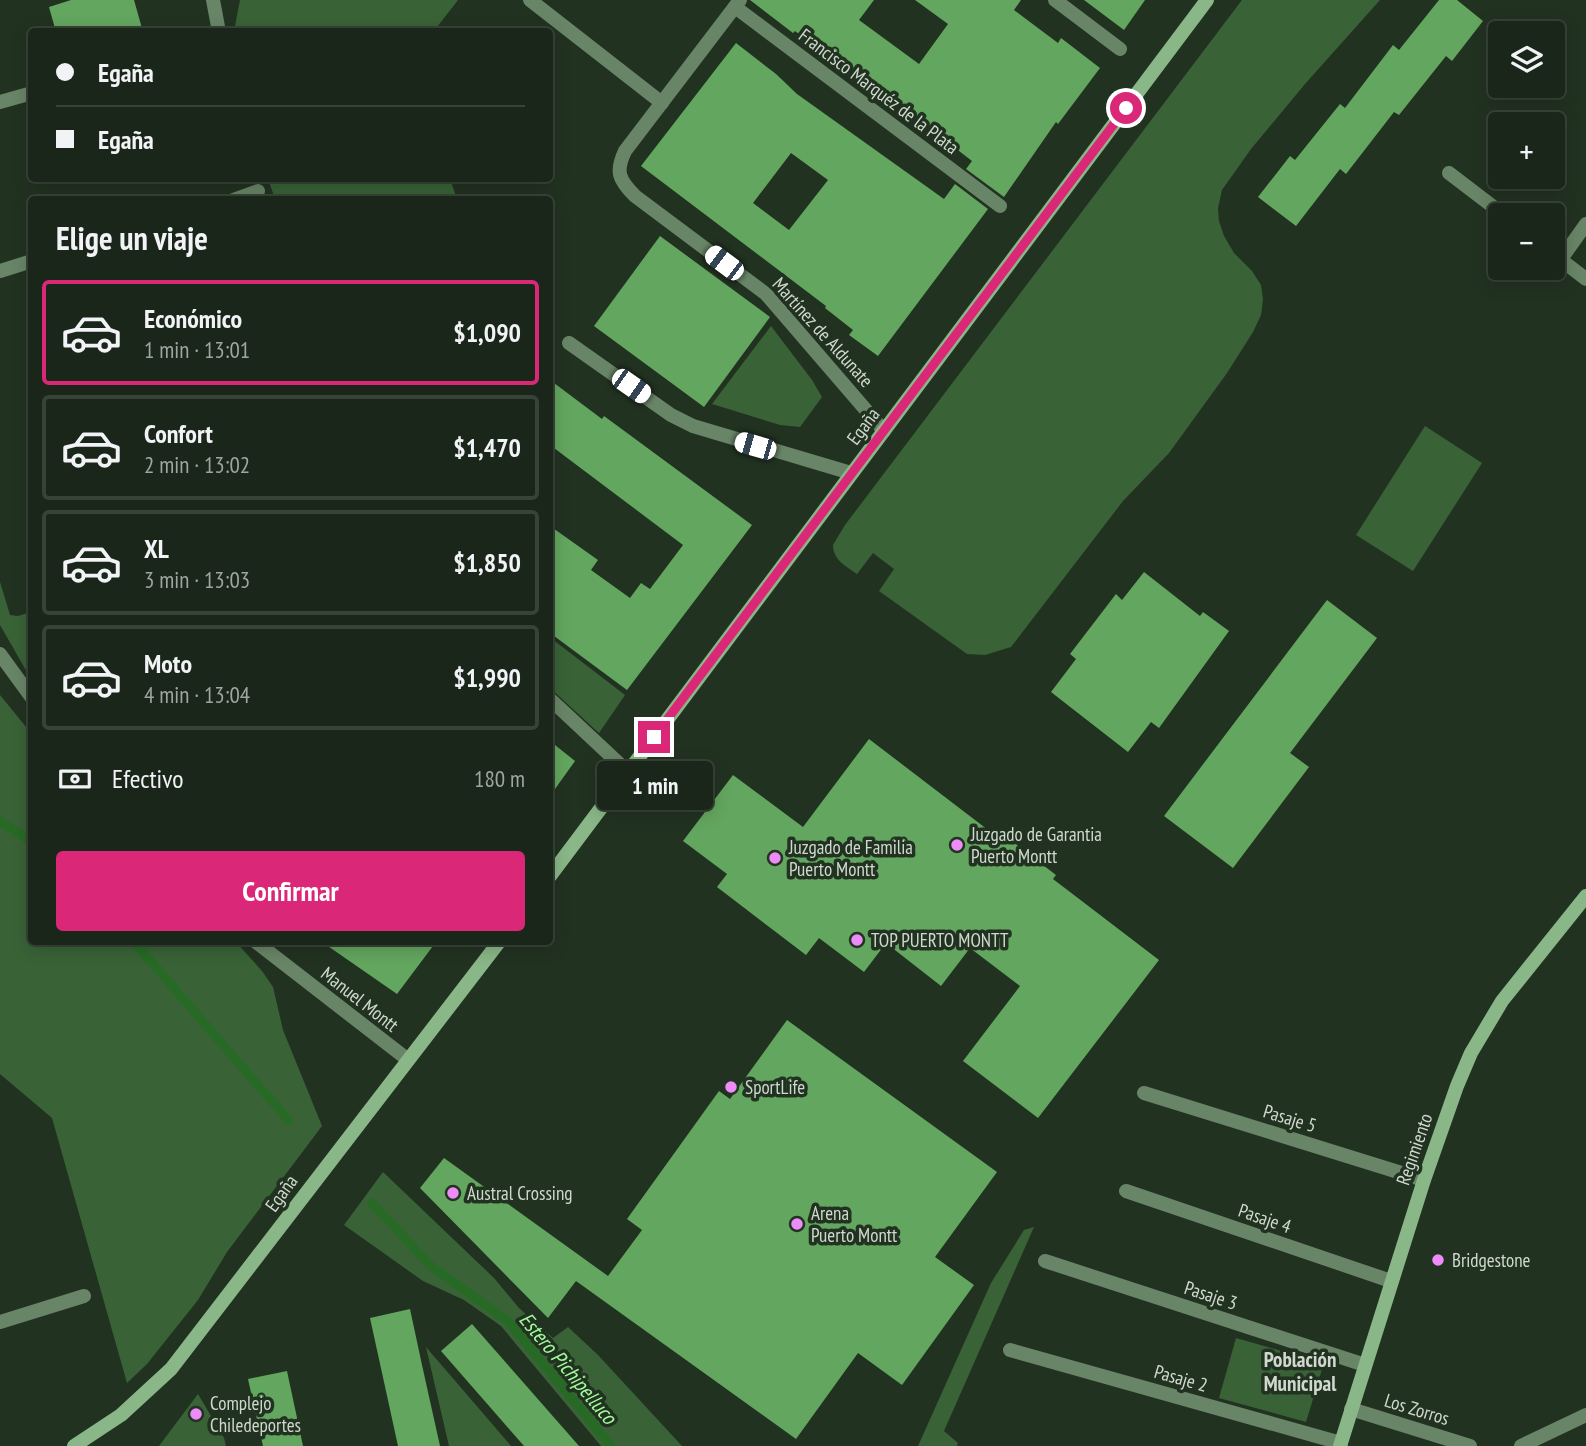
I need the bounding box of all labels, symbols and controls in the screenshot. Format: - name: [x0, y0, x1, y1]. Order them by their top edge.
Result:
- map controls: [1488, 21, 1565, 280]
- button: layers: [1488, 21, 1565, 98]
- street label: Francisco Marquéz de la Plata: [794, 23, 964, 159]
- text: Egaña: [98, 56, 154, 89]
- route start: [1110, 92, 1142, 124]
- button: +: [1488, 112, 1565, 189]
- text: Egaña: [98, 123, 154, 156]
- button: −: [1488, 203, 1565, 280]
- text: Elige un viaje: [56, 217, 208, 259]
- car: [701, 242, 748, 284]
- street label: Martínez de Aldunate: [767, 272, 879, 392]
- icon: car: [60, 301, 123, 364]
- text: Económico: [144, 302, 242, 335]
- text: $1,090: [453, 316, 521, 349]
- text: 1 min · 13:01: [144, 335, 250, 364]
- car: [608, 365, 655, 407]
- street label: Egaña: [841, 403, 885, 449]
- icon: car: [60, 416, 123, 479]
- text: Confort: [144, 417, 213, 450]
- car: [732, 430, 779, 462]
- text: $1,470: [453, 431, 521, 464]
- text: 2 min · 13:02: [144, 450, 250, 479]
- icon: car: [60, 531, 123, 594]
- text: XL: [144, 532, 169, 565]
- text: $1,850: [453, 546, 521, 579]
- text: 3 min · 13:03: [144, 565, 250, 594]
- icon: car: [60, 646, 123, 709]
- text: Moto: [144, 647, 192, 680]
- text: $1,990: [453, 661, 521, 694]
- text: 4 min · 13:04: [144, 680, 250, 709]
- route end: [638, 721, 670, 753]
- icon: cash: [56, 760, 94, 798]
- text: Efectivo: [112, 762, 184, 795]
- callout: 1 min: [596, 762, 712, 810]
- text: 180 m: [474, 764, 525, 793]
- text: 1 min: [632, 771, 678, 800]
- place label: Juzgado de Garantia Puerto Montt: [970, 822, 1102, 868]
- place label: Juzgado de Familia Puerto Montt: [788, 835, 913, 881]
- marker: Juzgado de Garantia Puerto Montt: [949, 837, 965, 853]
- marker: Juzgado de Familia Puerto Montt: [767, 850, 783, 866]
- button: Confirmar: [56, 851, 525, 931]
- place label: TOP PUERTO MONTT: [871, 928, 1009, 952]
- marker: TOP PUERTO MONTT: [849, 932, 865, 948]
- street label: Manuel Montt: [316, 961, 404, 1037]
- place label: SportLife: [745, 1075, 805, 1099]
- marker: SportLife: [723, 1079, 739, 1095]
- street label: Pasaje 5: [1261, 1099, 1319, 1137]
- street label: Regimiento: [1391, 1110, 1437, 1188]
- street label: Egaña: [260, 1170, 302, 1216]
- place label: Austral Crossing: [467, 1181, 573, 1205]
- marker: Austral Crossing: [445, 1185, 461, 1201]
- street label: Pasaje 4: [1235, 1198, 1295, 1238]
- place label: Arena Puerto Montt: [811, 1201, 898, 1247]
- marker: Arena Puerto Montt: [789, 1216, 805, 1232]
- place label: Bridgestone: [1452, 1248, 1531, 1272]
- marker: Bridgestone: [1430, 1252, 1446, 1268]
- street label: Pasaje 3: [1182, 1275, 1240, 1315]
- water label: Estero Pichipelluco: [513, 1307, 624, 1431]
- district label: Población Municipal: [1264, 1346, 1337, 1397]
- street label: Pasaje 2: [1152, 1359, 1210, 1397]
- street label: Los Zorros: [1382, 1388, 1452, 1430]
- place label: Complejo Chiledeportes: [210, 1391, 301, 1437]
- marker: Complejo Chiledeportes: [188, 1406, 204, 1422]

